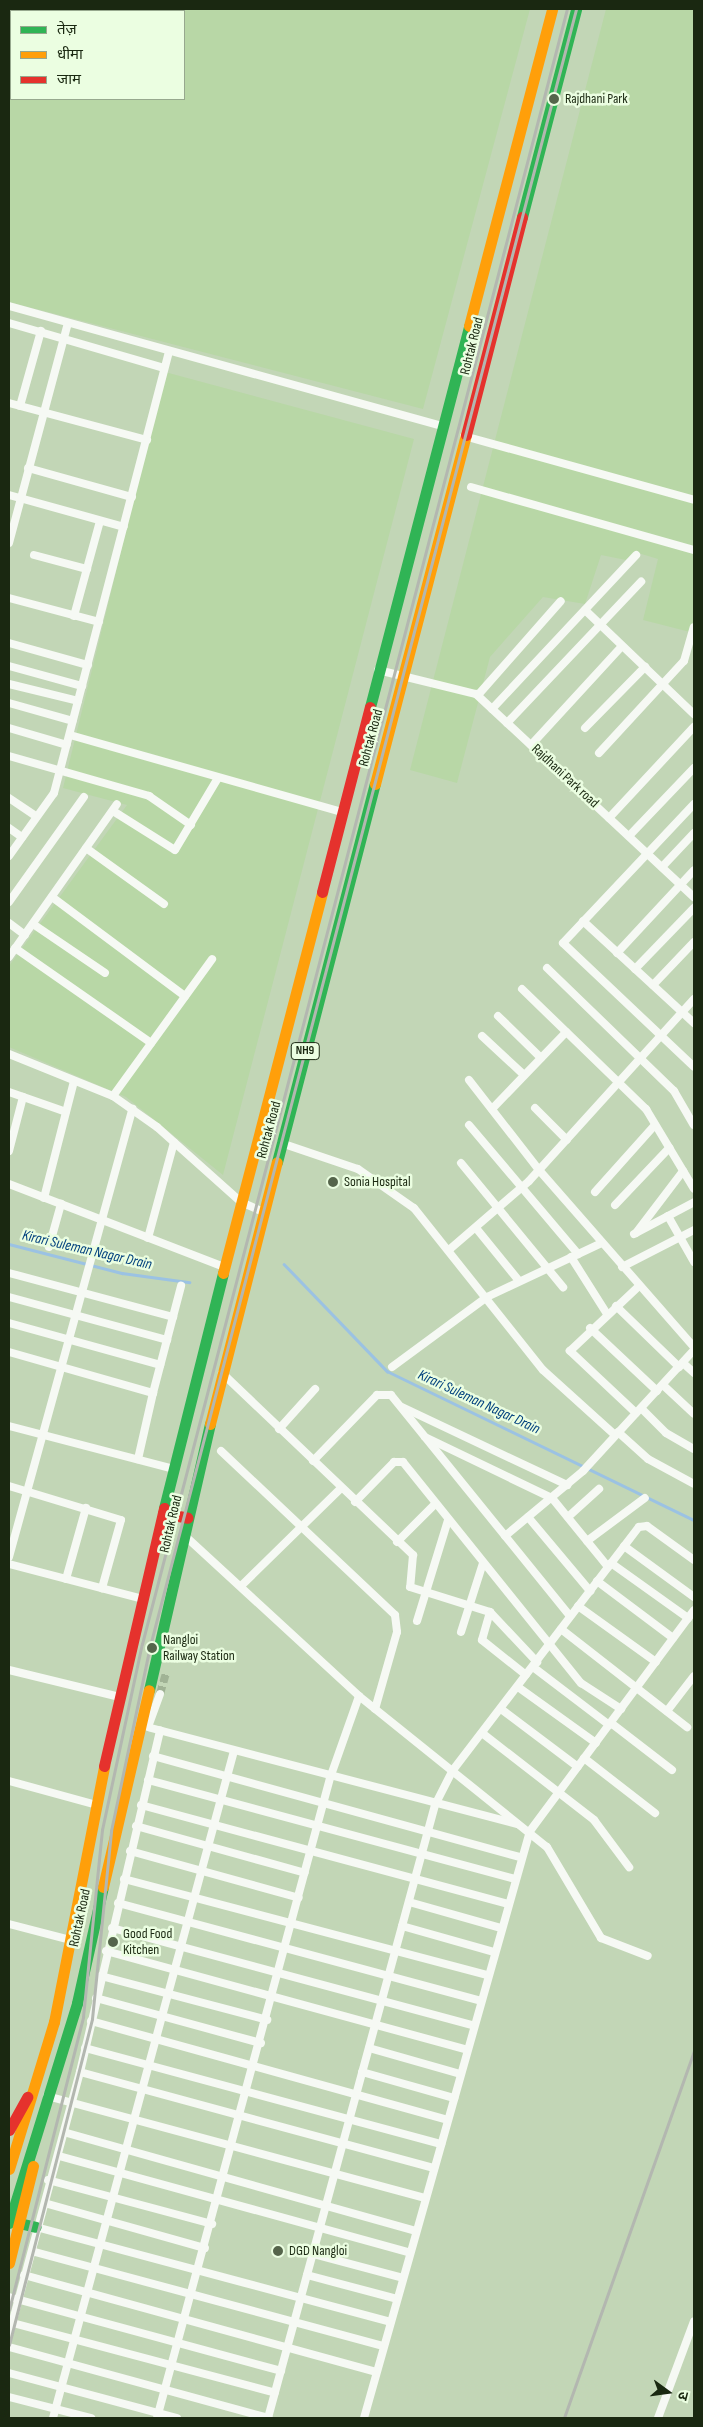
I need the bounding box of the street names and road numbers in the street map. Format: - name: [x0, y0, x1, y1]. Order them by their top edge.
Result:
- street label: Rohtak Road: [457, 315, 487, 377]
- street label: Rohtak Road: [355, 707, 387, 769]
- street label: Rajdhani Park road: [528, 741, 602, 811]
- road number: NH9: [290, 1042, 320, 1060]
- street label: Rohtak Road: [253, 1099, 285, 1161]
- street label: Rohtak Road: [156, 1494, 186, 1554]
- street label: Rohtak Road: [66, 1888, 94, 1948]

